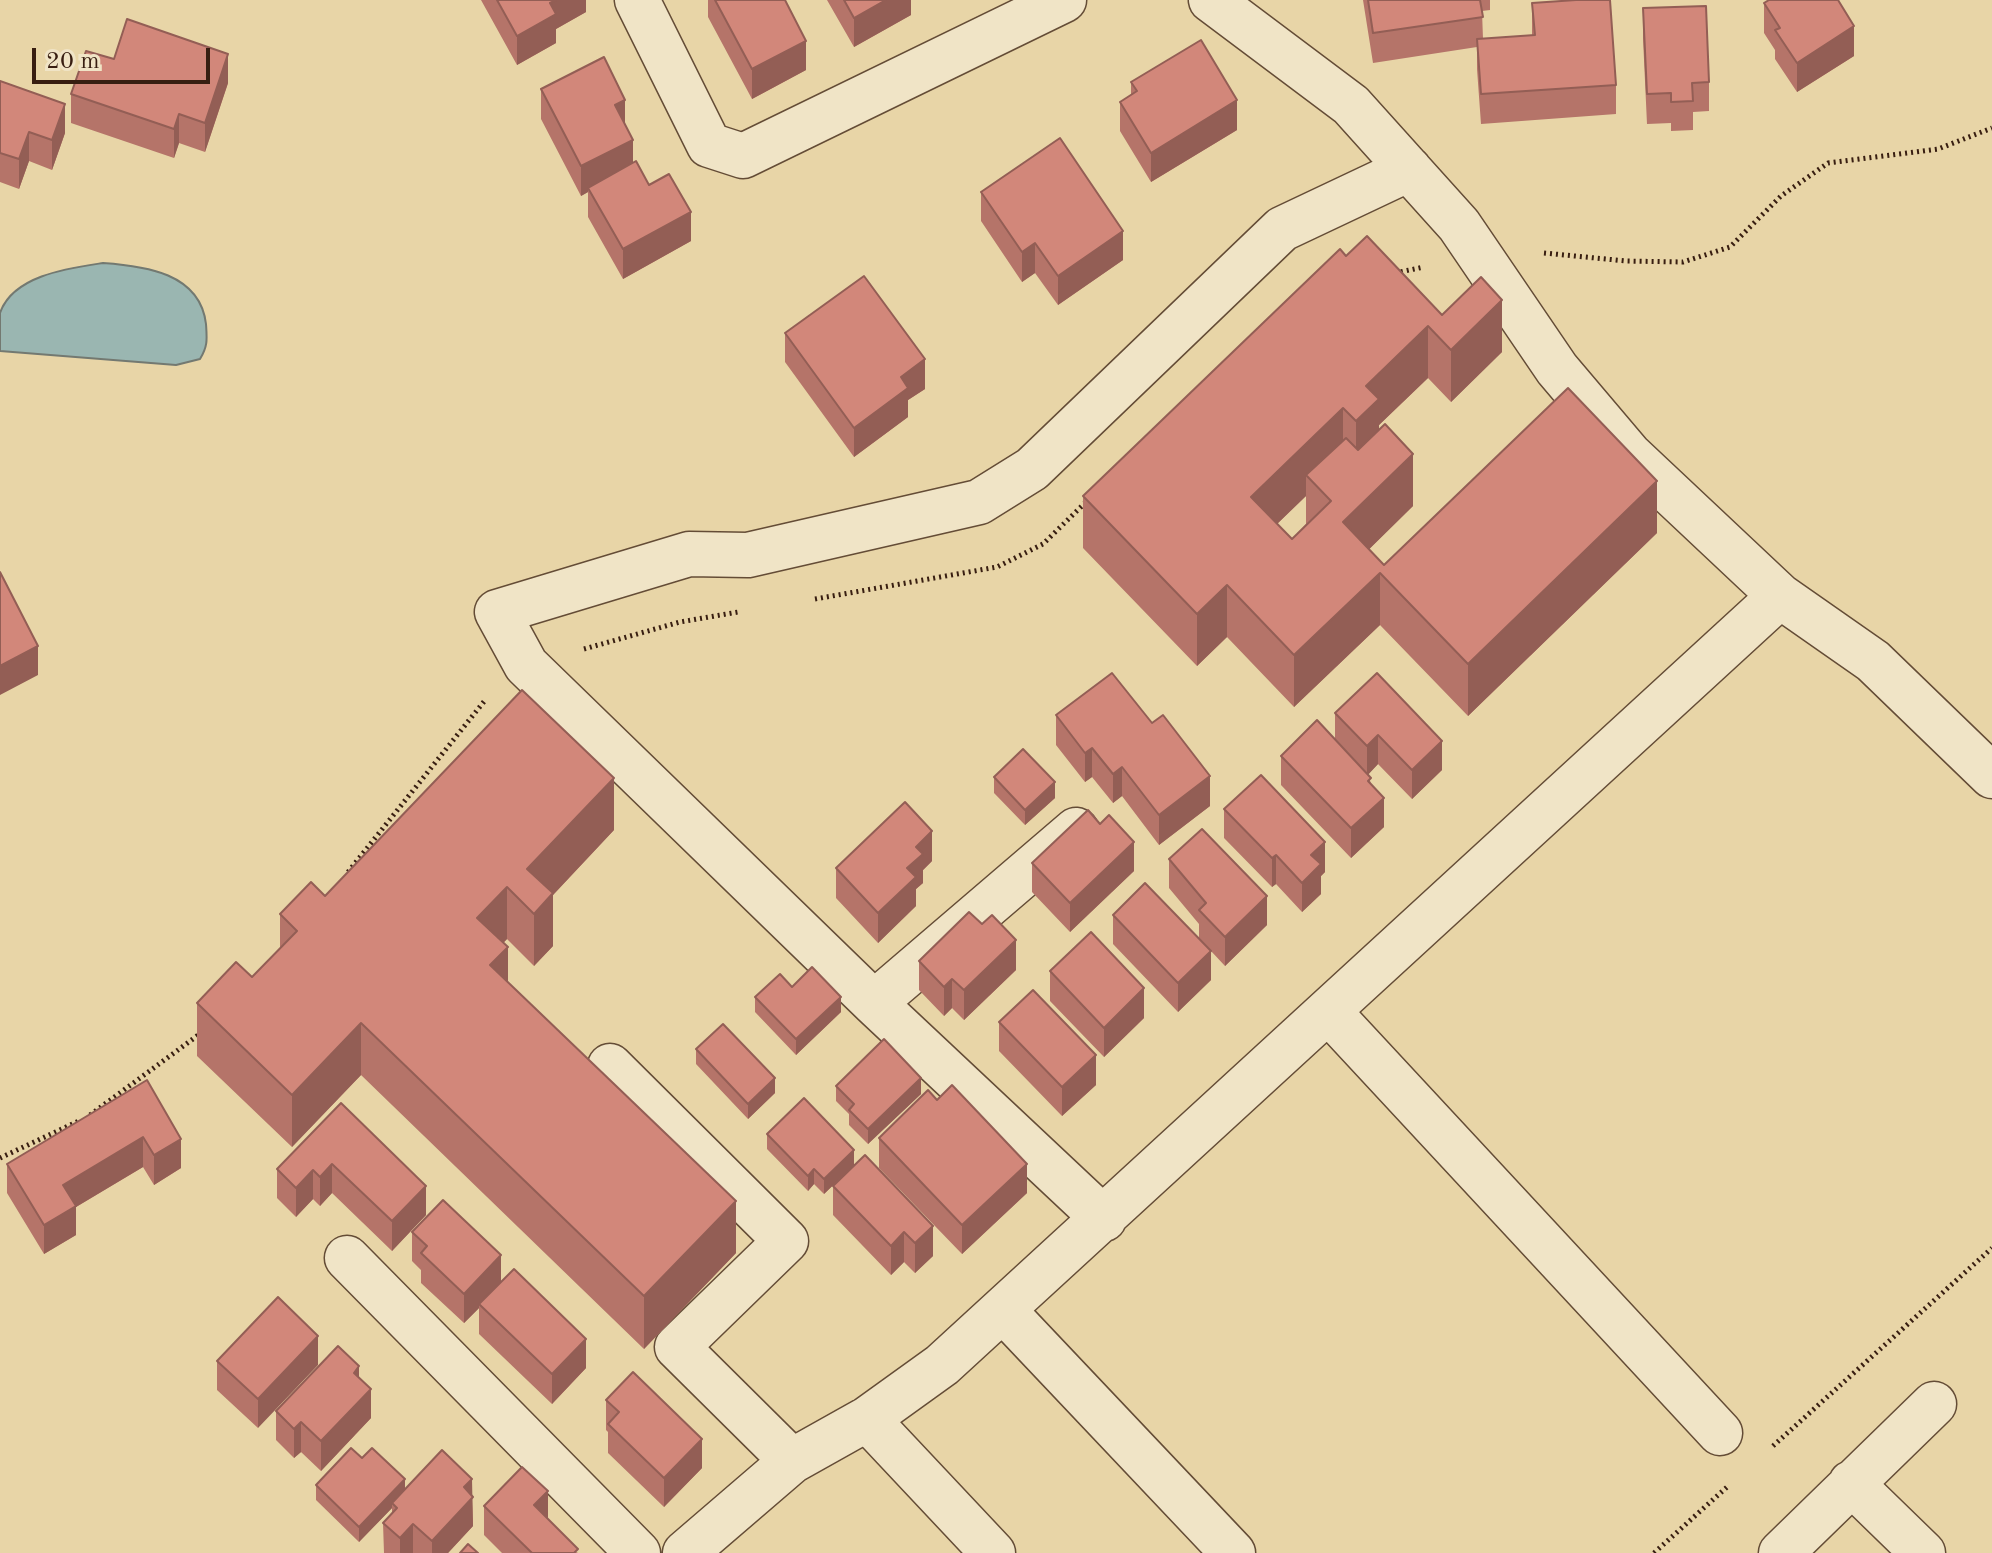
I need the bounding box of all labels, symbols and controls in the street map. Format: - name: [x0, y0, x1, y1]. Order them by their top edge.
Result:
- scale bar: [36, 32, 214, 82]
- text: 20 m: [46, 50, 100, 74]

